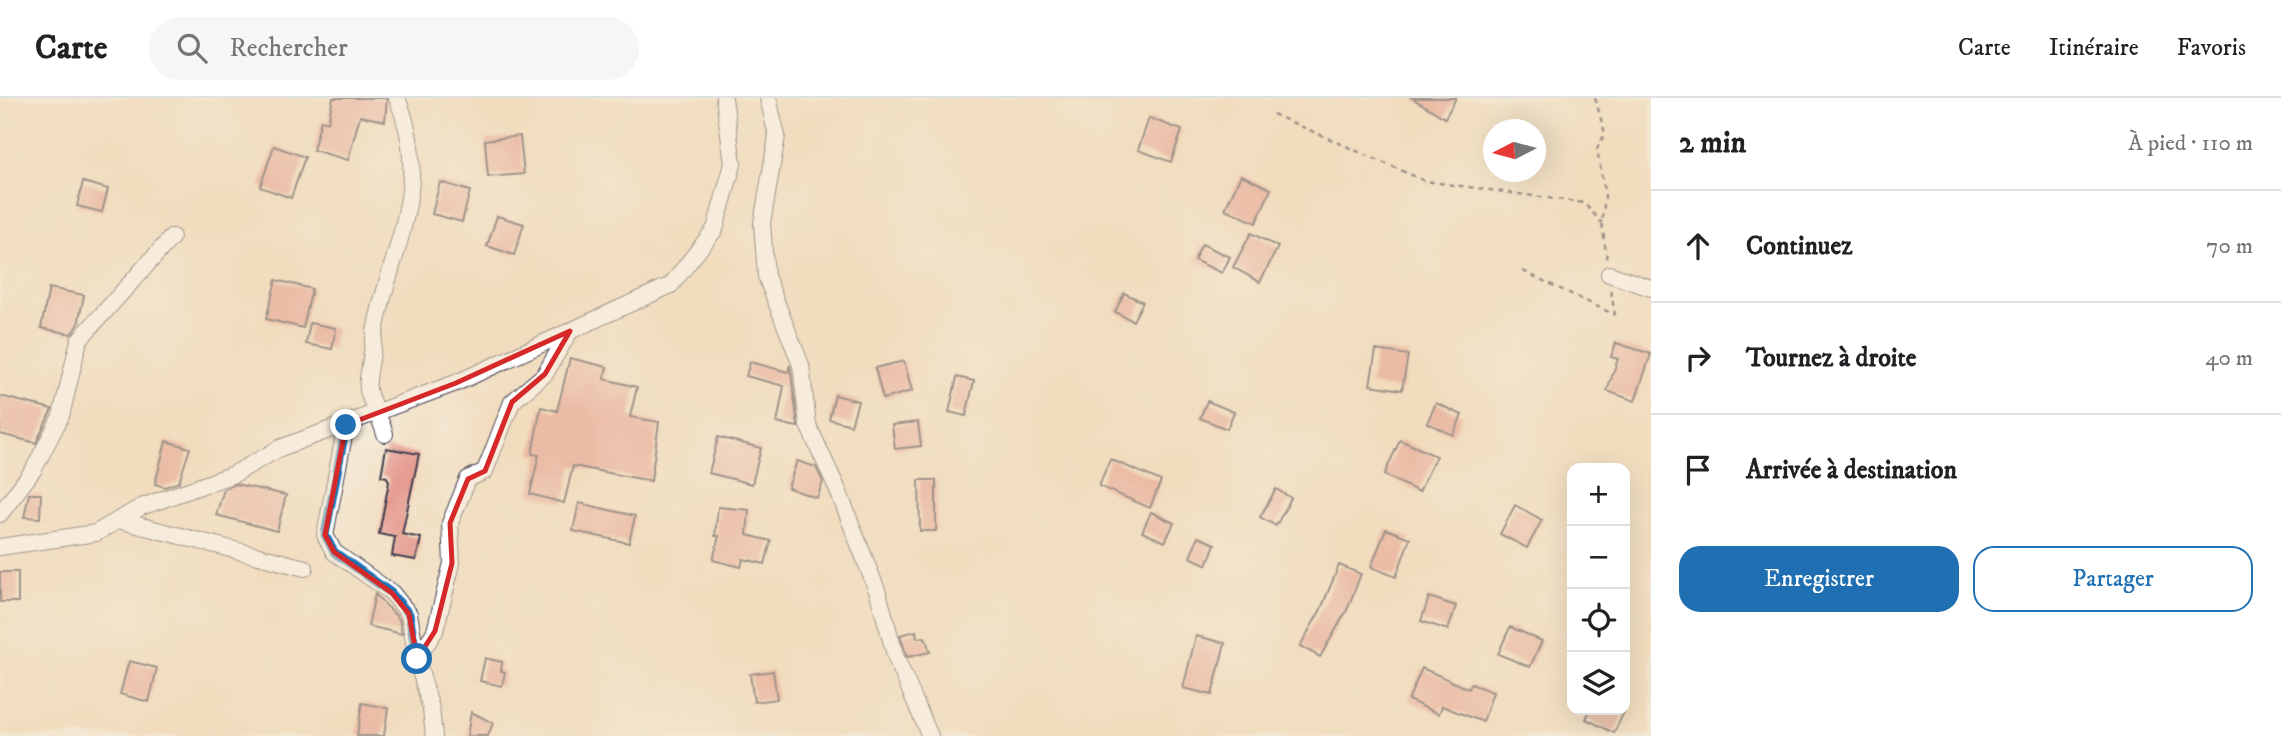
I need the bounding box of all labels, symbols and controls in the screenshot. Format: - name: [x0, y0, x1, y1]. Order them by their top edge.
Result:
- search box: [149, 17, 639, 80]
- text: Carte: [35, 28, 107, 69]
- icon: search: [173, 29, 211, 67]
- text: Rechercher: [229, 32, 348, 65]
- text: Carte: [1958, 33, 2011, 63]
- text: Itinéraire: [2049, 33, 2139, 63]
- text: Favoris: [2177, 33, 2246, 63]
- north arrow: [1483, 119, 1546, 182]
- text: 2 min: [1679, 125, 1746, 162]
- text: À pied · 110 m: [2128, 129, 2253, 158]
- icon: ahead: [1679, 227, 1717, 265]
- text: Continuez: [1746, 230, 1852, 263]
- text: 70 m: [2206, 232, 2253, 261]
- icon: right: [1679, 339, 1717, 377]
- text: Tournez à droite: [1746, 342, 1917, 375]
- text: 40 m: [2205, 344, 2253, 373]
- route end: [330, 409, 361, 440]
- icon: arrive: [1679, 451, 1717, 489]
- text: Arrivée à destination: [1746, 454, 1957, 487]
- map controls: [1567, 463, 1630, 715]
- button: +: [1567, 463, 1630, 526]
- button: −: [1567, 526, 1630, 589]
- button: Enregistrer: [1679, 546, 1959, 612]
- button: Partager: [1973, 546, 2253, 612]
- button: locate: [1567, 589, 1630, 652]
- route start: [401, 643, 432, 674]
- button: layers: [1567, 652, 1630, 715]

